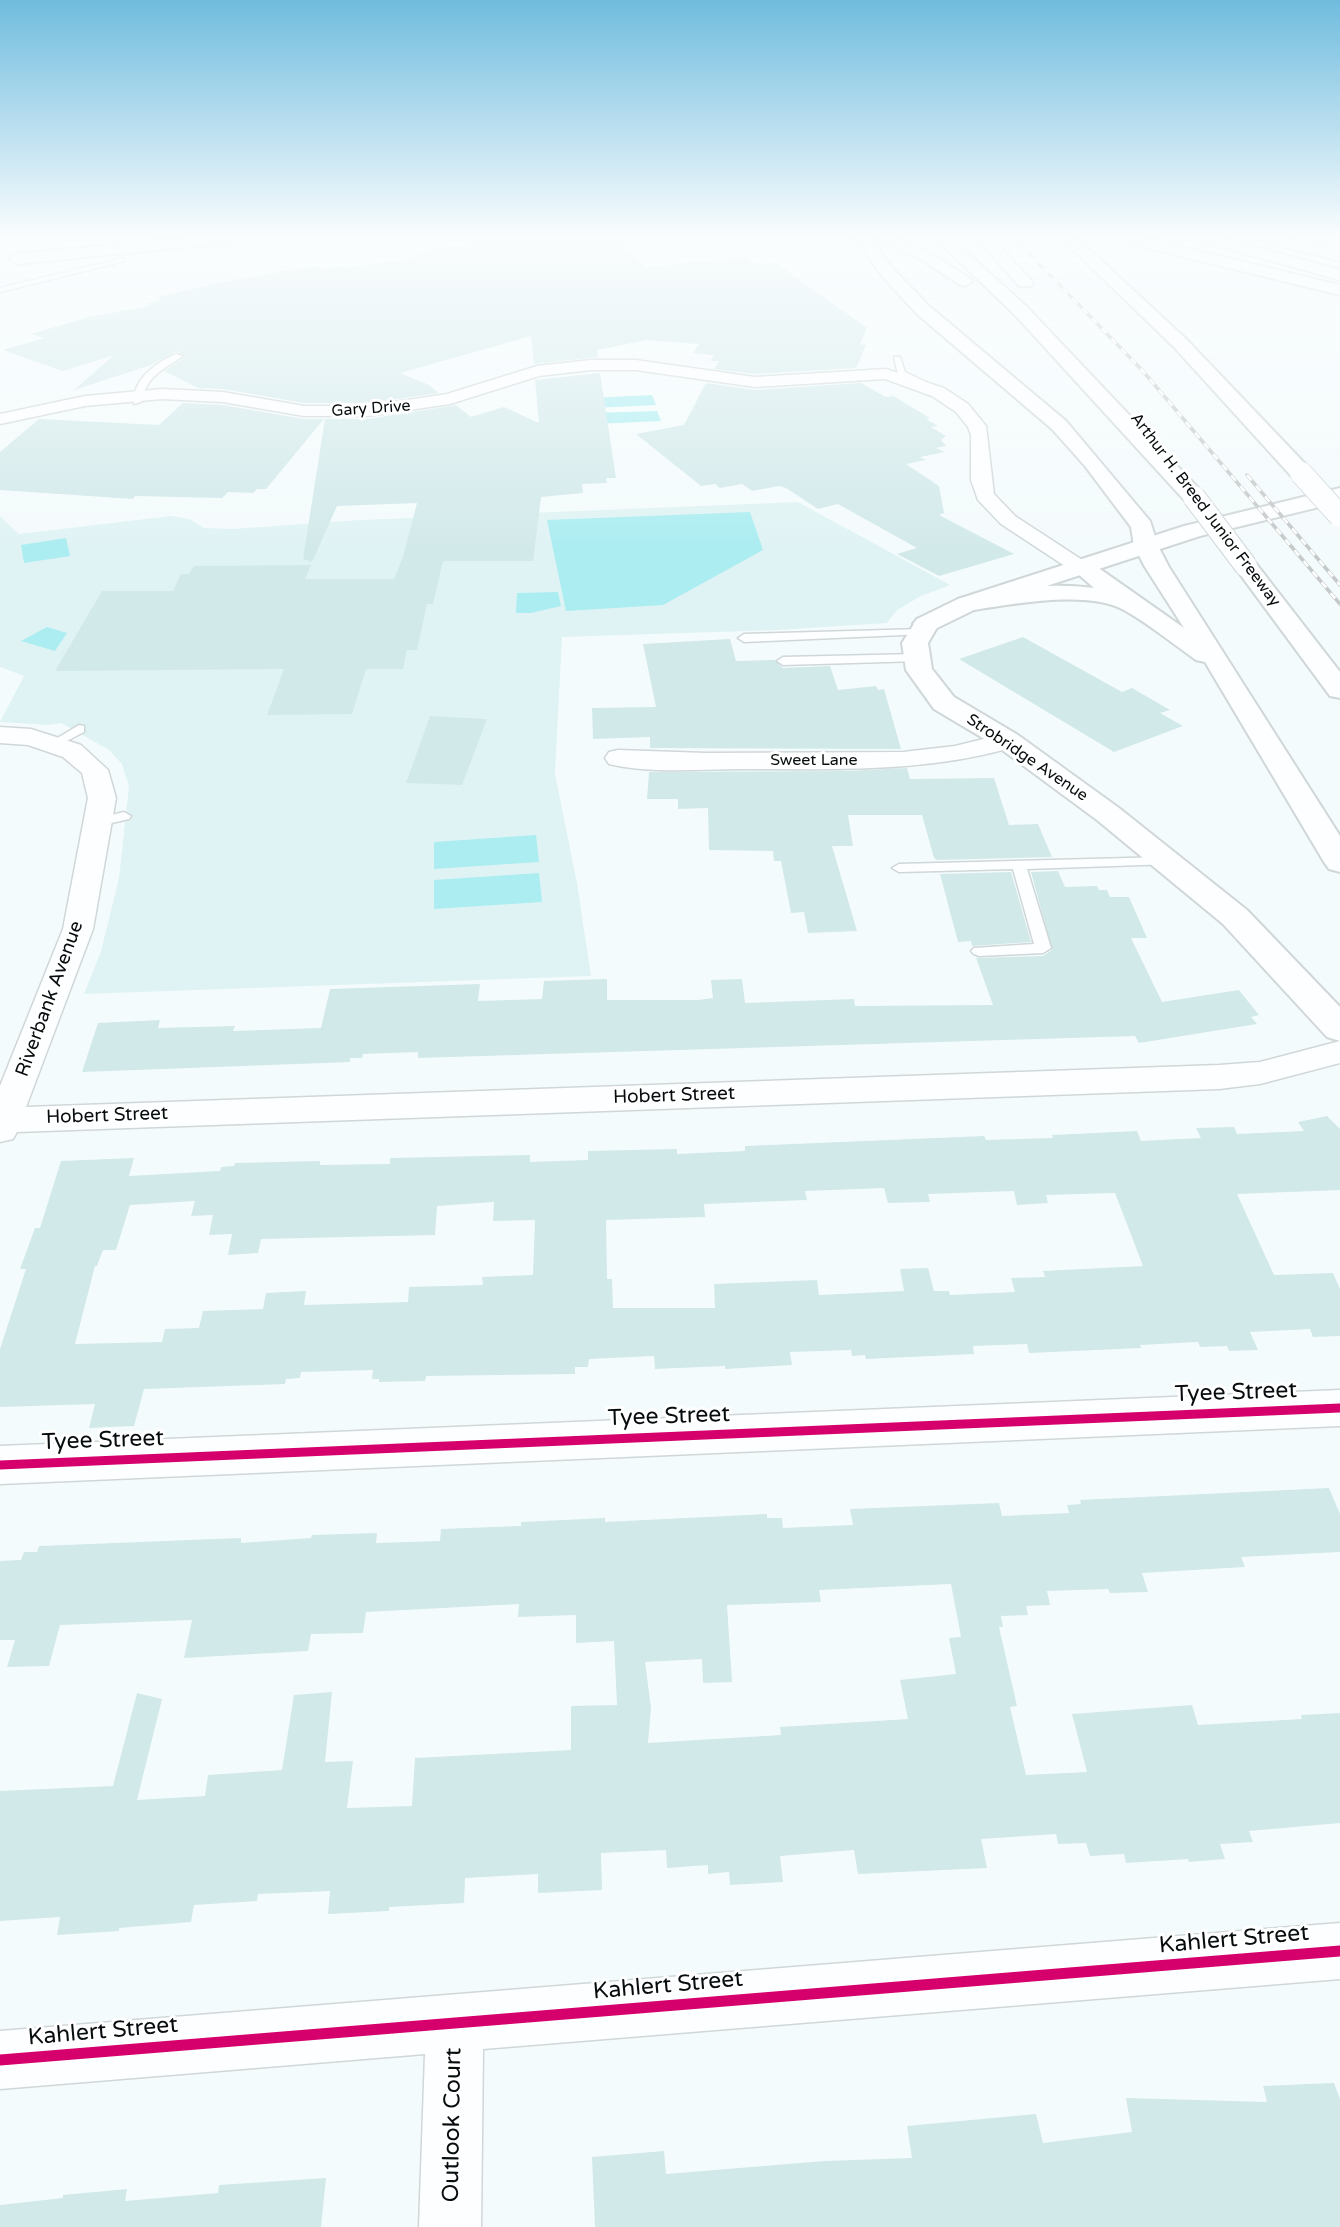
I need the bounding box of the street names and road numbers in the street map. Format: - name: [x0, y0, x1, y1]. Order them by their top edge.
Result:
- street label: Gary Drive: [331, 397, 411, 421]
- street label: Arthur H. Breed Junior Freeway: [1126, 409, 1284, 611]
- street label: Strobridge Avenue: [963, 710, 1091, 806]
- street label: Sweet Lane: [770, 751, 858, 771]
- street label: Riverbank Avenue: [11, 918, 89, 1080]
- street label: Hobert Street: [613, 1082, 735, 1110]
- street label: Hobert Street: [46, 1102, 168, 1130]
- street label: Tyee Street: [1174, 1377, 1298, 1409]
- street label: Tyee Street: [607, 1401, 731, 1433]
- street label: Tyee Street: [41, 1425, 165, 1457]
- street label: Kahlert Street: [1158, 1920, 1310, 1960]
- street label: Kahlert Street: [592, 1966, 744, 2006]
- street label: Kahlert Street: [27, 2012, 179, 2052]
- street label: Outlook Court: [438, 2047, 468, 2203]

